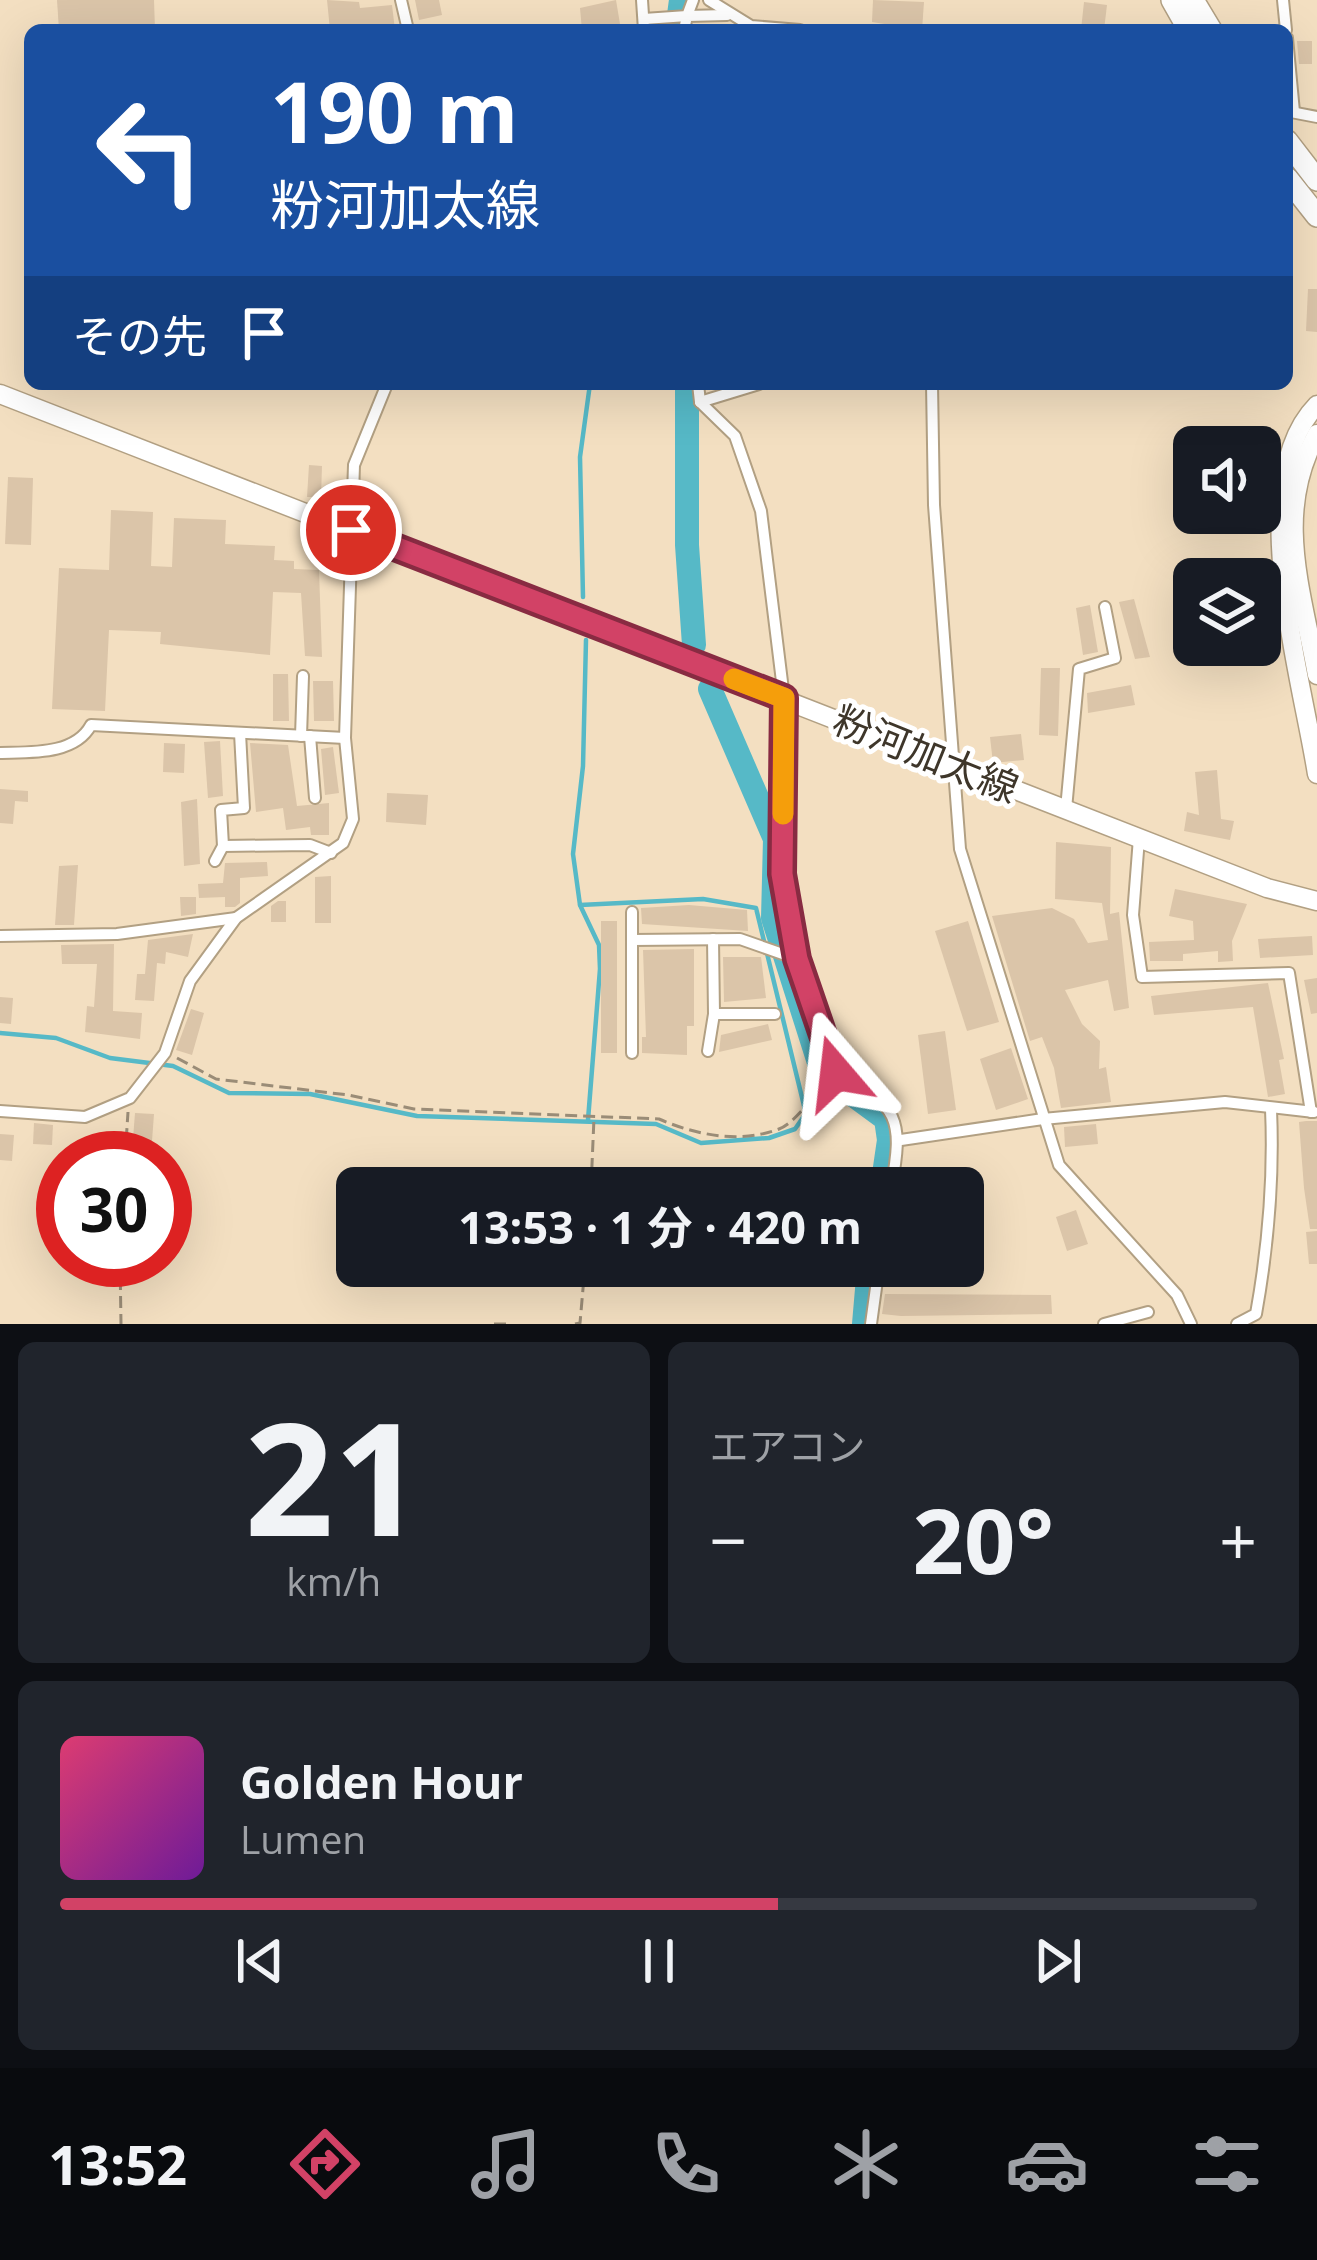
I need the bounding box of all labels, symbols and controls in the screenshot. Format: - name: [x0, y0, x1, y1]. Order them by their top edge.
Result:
- text: 190 m: [270, 53, 518, 168]
- icon: left: [72, 72, 228, 228]
- text: 粉河加太線: [270, 167, 540, 241]
- icon: arrive: [231, 300, 297, 366]
- text: その先: [72, 305, 207, 366]
- map controls: [1173, 426, 1281, 666]
- button: sound: [1173, 426, 1281, 534]
- pin: [300, 479, 402, 581]
- icon: arrive: [318, 497, 384, 563]
- button: layers: [1173, 558, 1281, 666]
- street label: 粉河加太線: [826, 692, 1027, 814]
- position arrow: [773, 1010, 899, 1136]
- speed limit sign: 30: [36, 1131, 192, 1287]
- text: 13:53 · 1 分 · 420 m: [458, 1196, 862, 1257]
- text: 21: [245, 1369, 423, 1582]
- text: エアコン: [710, 1419, 866, 1472]
- text: 20°: [913, 1478, 1054, 1600]
- text: −: [710, 1494, 747, 1584]
- text: +: [1219, 1494, 1257, 1584]
- text: km/h: [286, 1554, 381, 1607]
- text: Golden Hour: [240, 1751, 523, 1812]
- text: Lumen: [240, 1812, 366, 1865]
- icon: previous: [227, 1928, 293, 1994]
- icon: pause: [626, 1928, 692, 1994]
- icon: next: [1025, 1928, 1091, 1994]
- icon: directions: [283, 2122, 367, 2206]
- icon: music: [464, 2122, 548, 2206]
- icon: phone: [644, 2122, 728, 2206]
- icon: climate: [824, 2122, 908, 2206]
- icon: car: [1005, 2122, 1089, 2206]
- icon: filters: [1185, 2122, 1269, 2206]
- text: 13:52: [48, 2127, 187, 2201]

